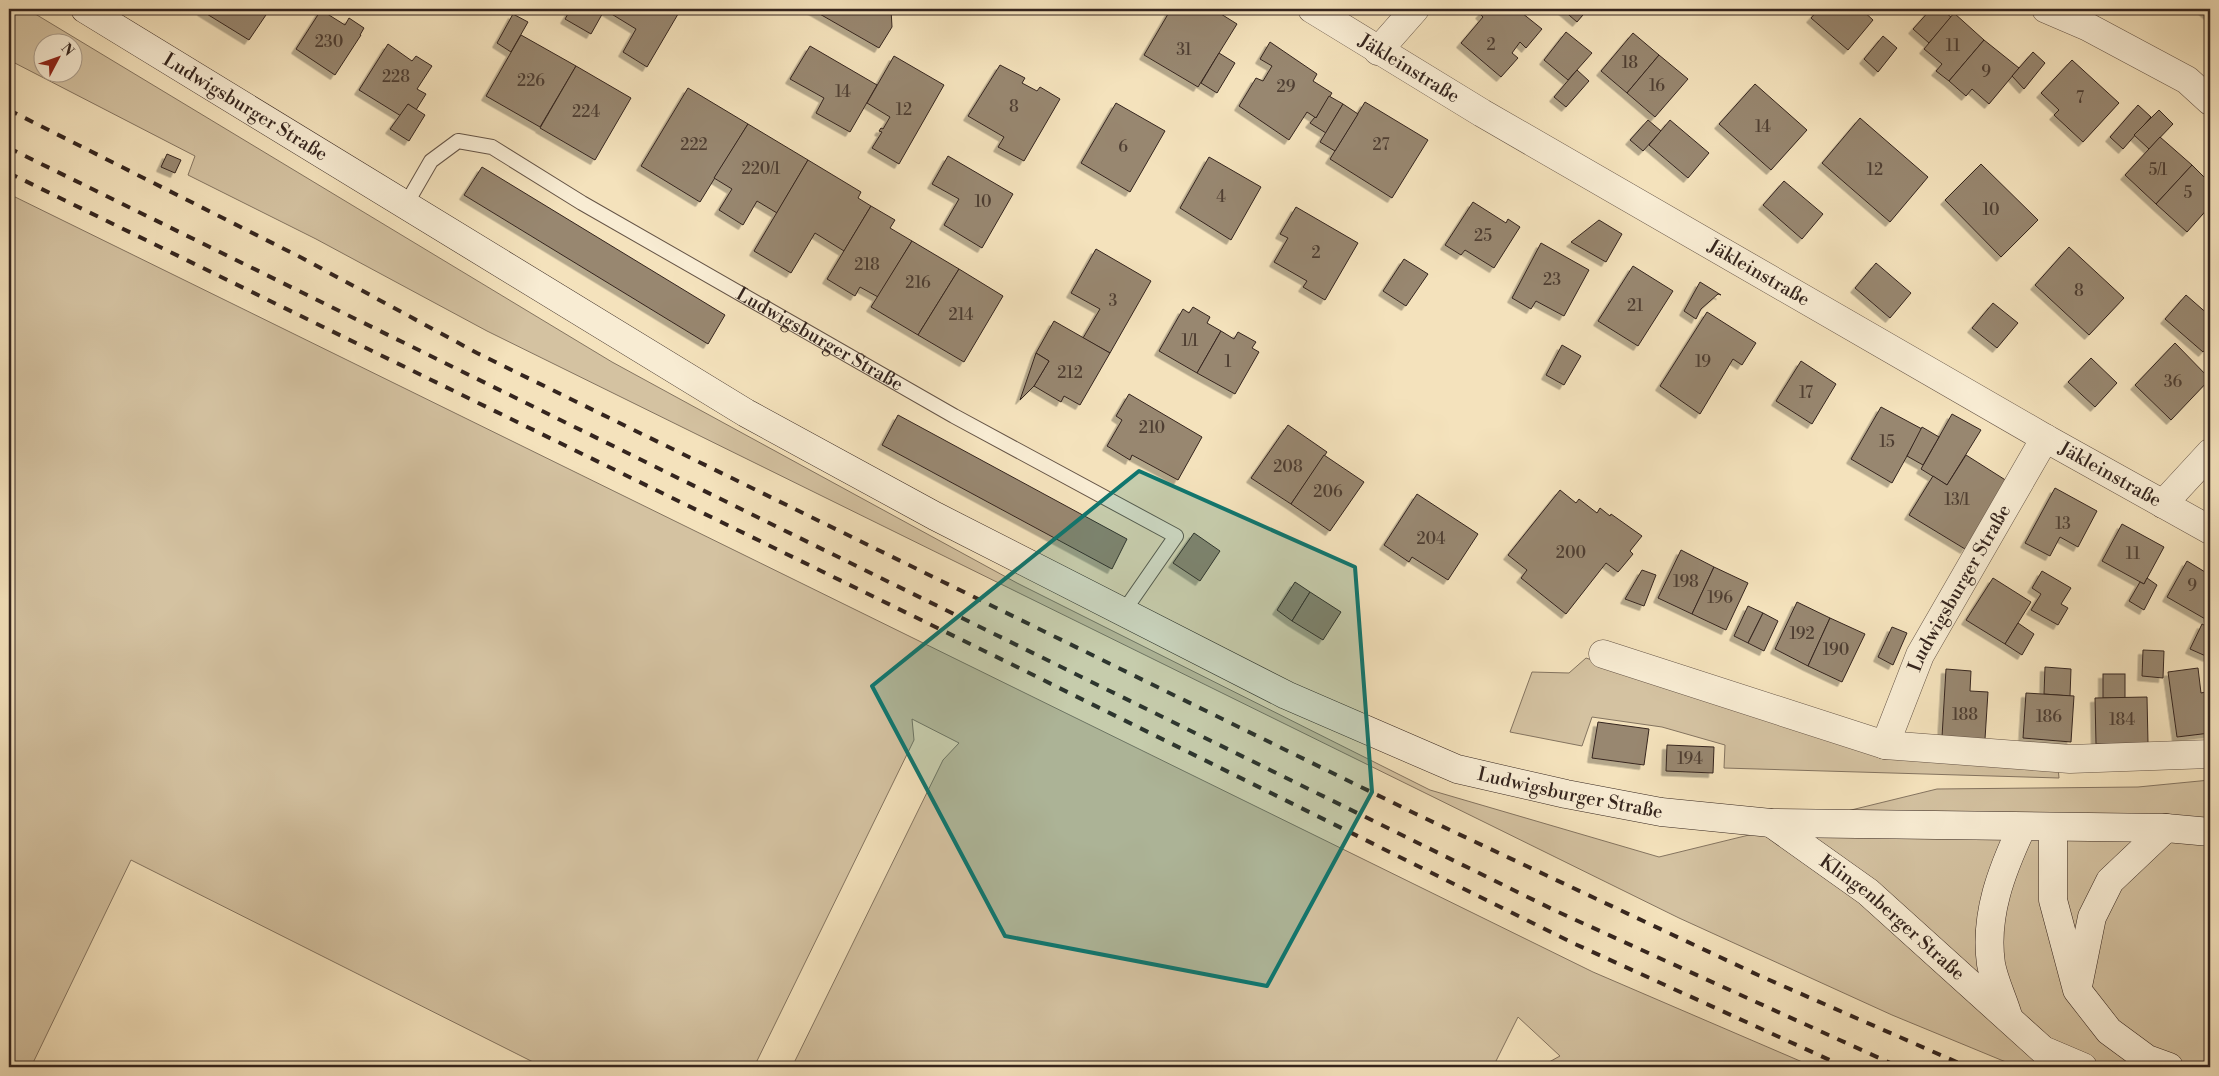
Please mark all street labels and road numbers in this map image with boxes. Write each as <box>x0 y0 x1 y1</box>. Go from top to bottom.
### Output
street label: Jäkleinstraße <box>1354 28 1464 108</box>
street label: Ludwigsburger Straße <box>159 48 332 167</box>
street label: Jäkleinstraße <box>1703 234 1814 312</box>
street label: Ludwigsburger Straße <box>732 282 908 396</box>
street label: Jäkleinstraße <box>2054 436 2166 513</box>
street label: Ludwigsburger Straße <box>1903 500 2016 675</box>
street label: Ludwigsburger Straße <box>1475 762 1665 824</box>
street label: Klingenberger Straße <box>1815 849 1970 986</box>

